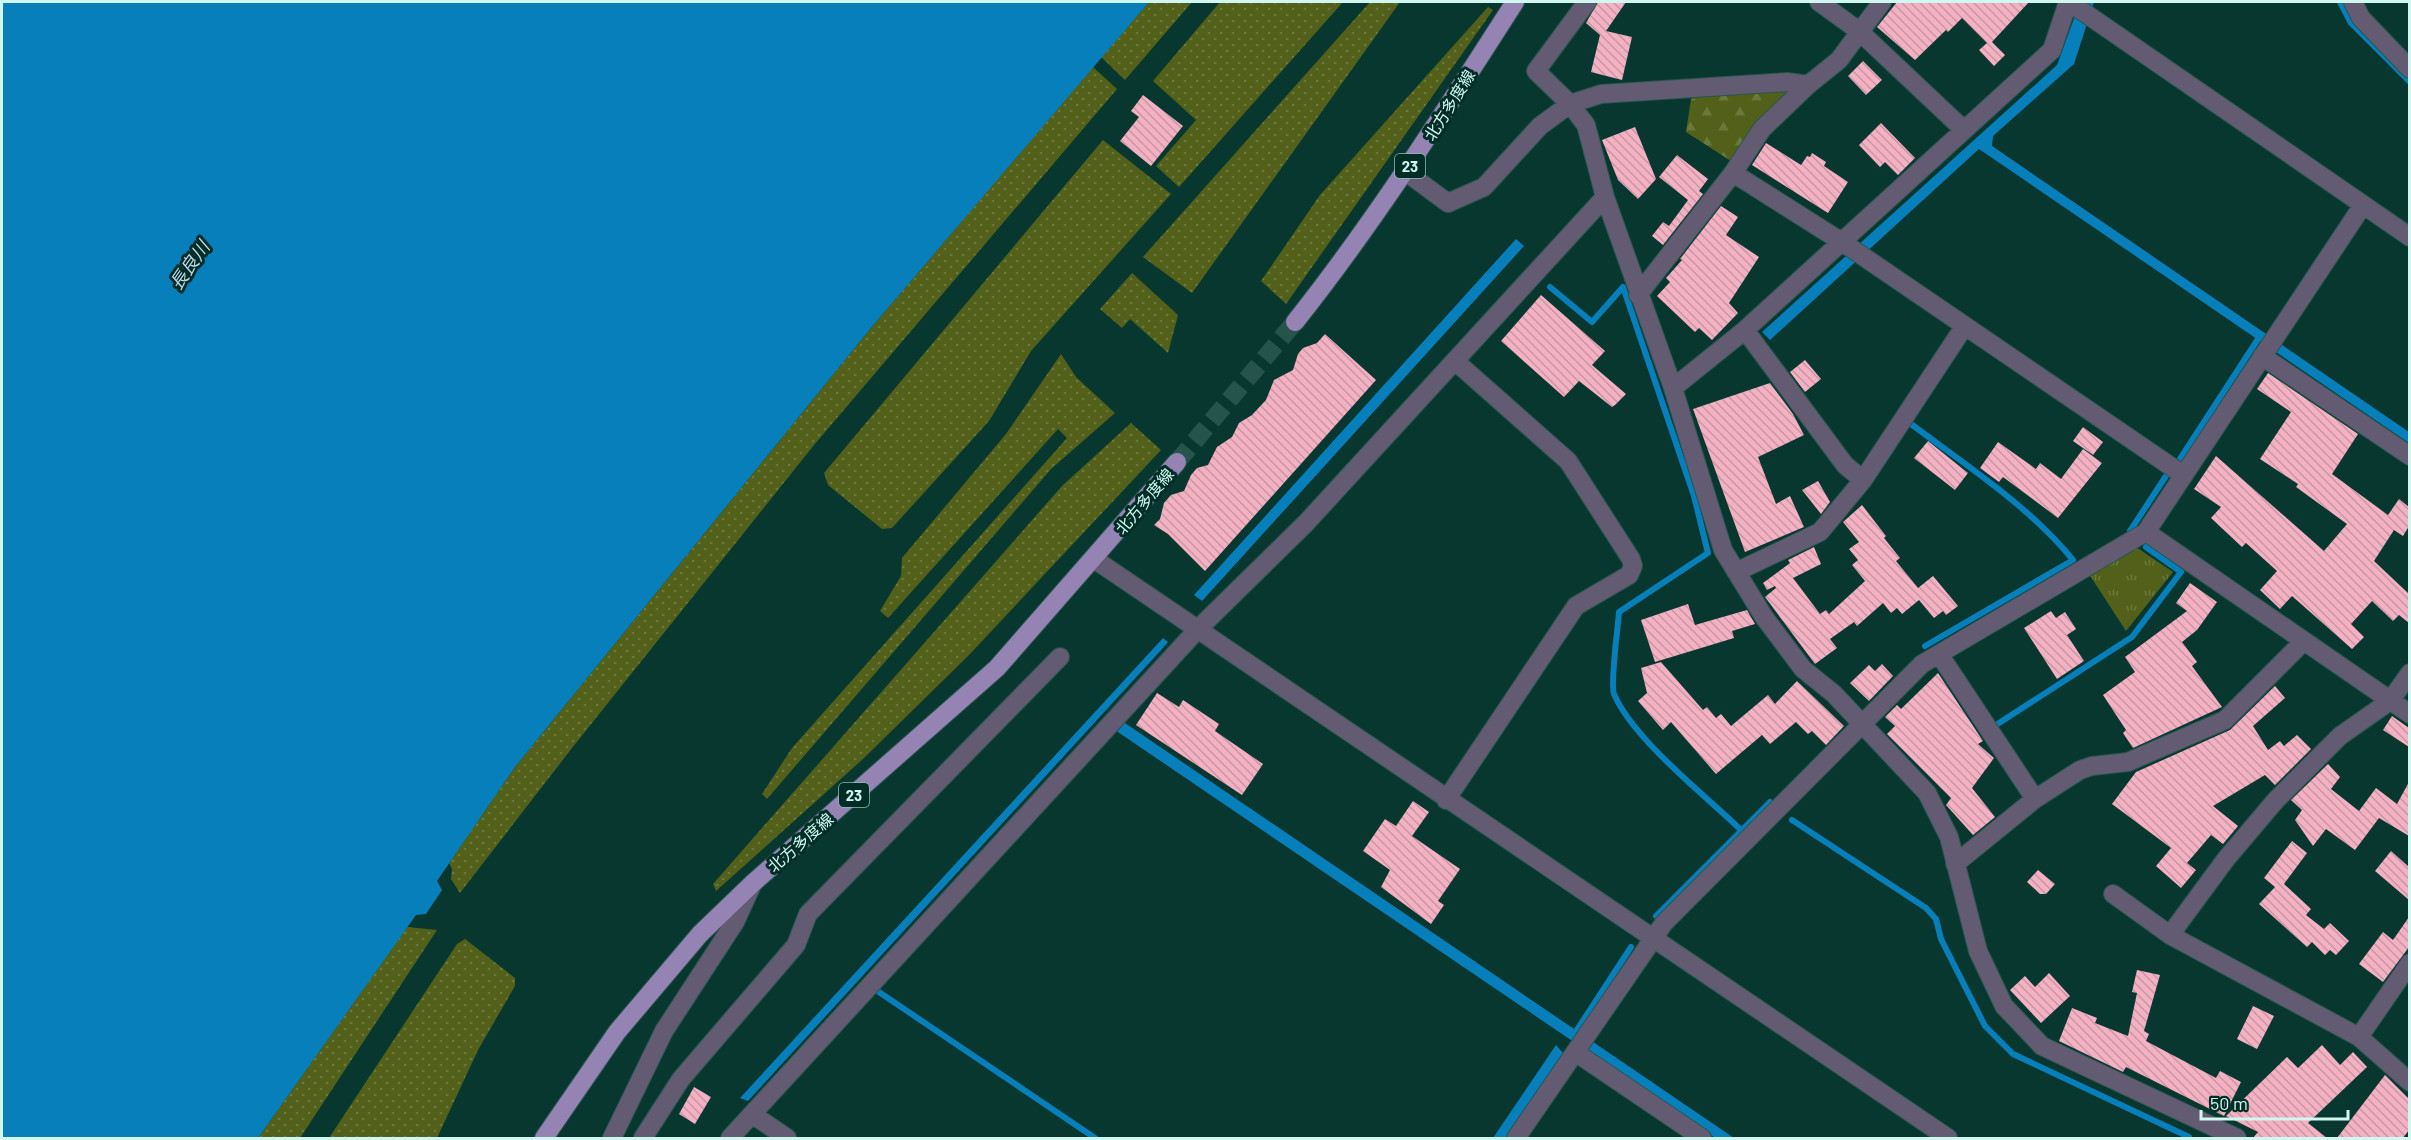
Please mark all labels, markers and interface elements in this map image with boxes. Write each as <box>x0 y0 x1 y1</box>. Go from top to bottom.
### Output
street label: 北方多度線 <box>1420 66 1478 144</box>
road number: 23 <box>1395 154 1425 178</box>
water label: 長良川 <box>165 235 215 293</box>
street label: 北方多度線 <box>1111 464 1177 538</box>
road number: 23 <box>839 783 869 807</box>
street label: 北方多度線 <box>764 809 836 875</box>
scale bar <box>2201 1083 2348 1121</box>
text: 50 m <box>2210 1092 2248 1114</box>

